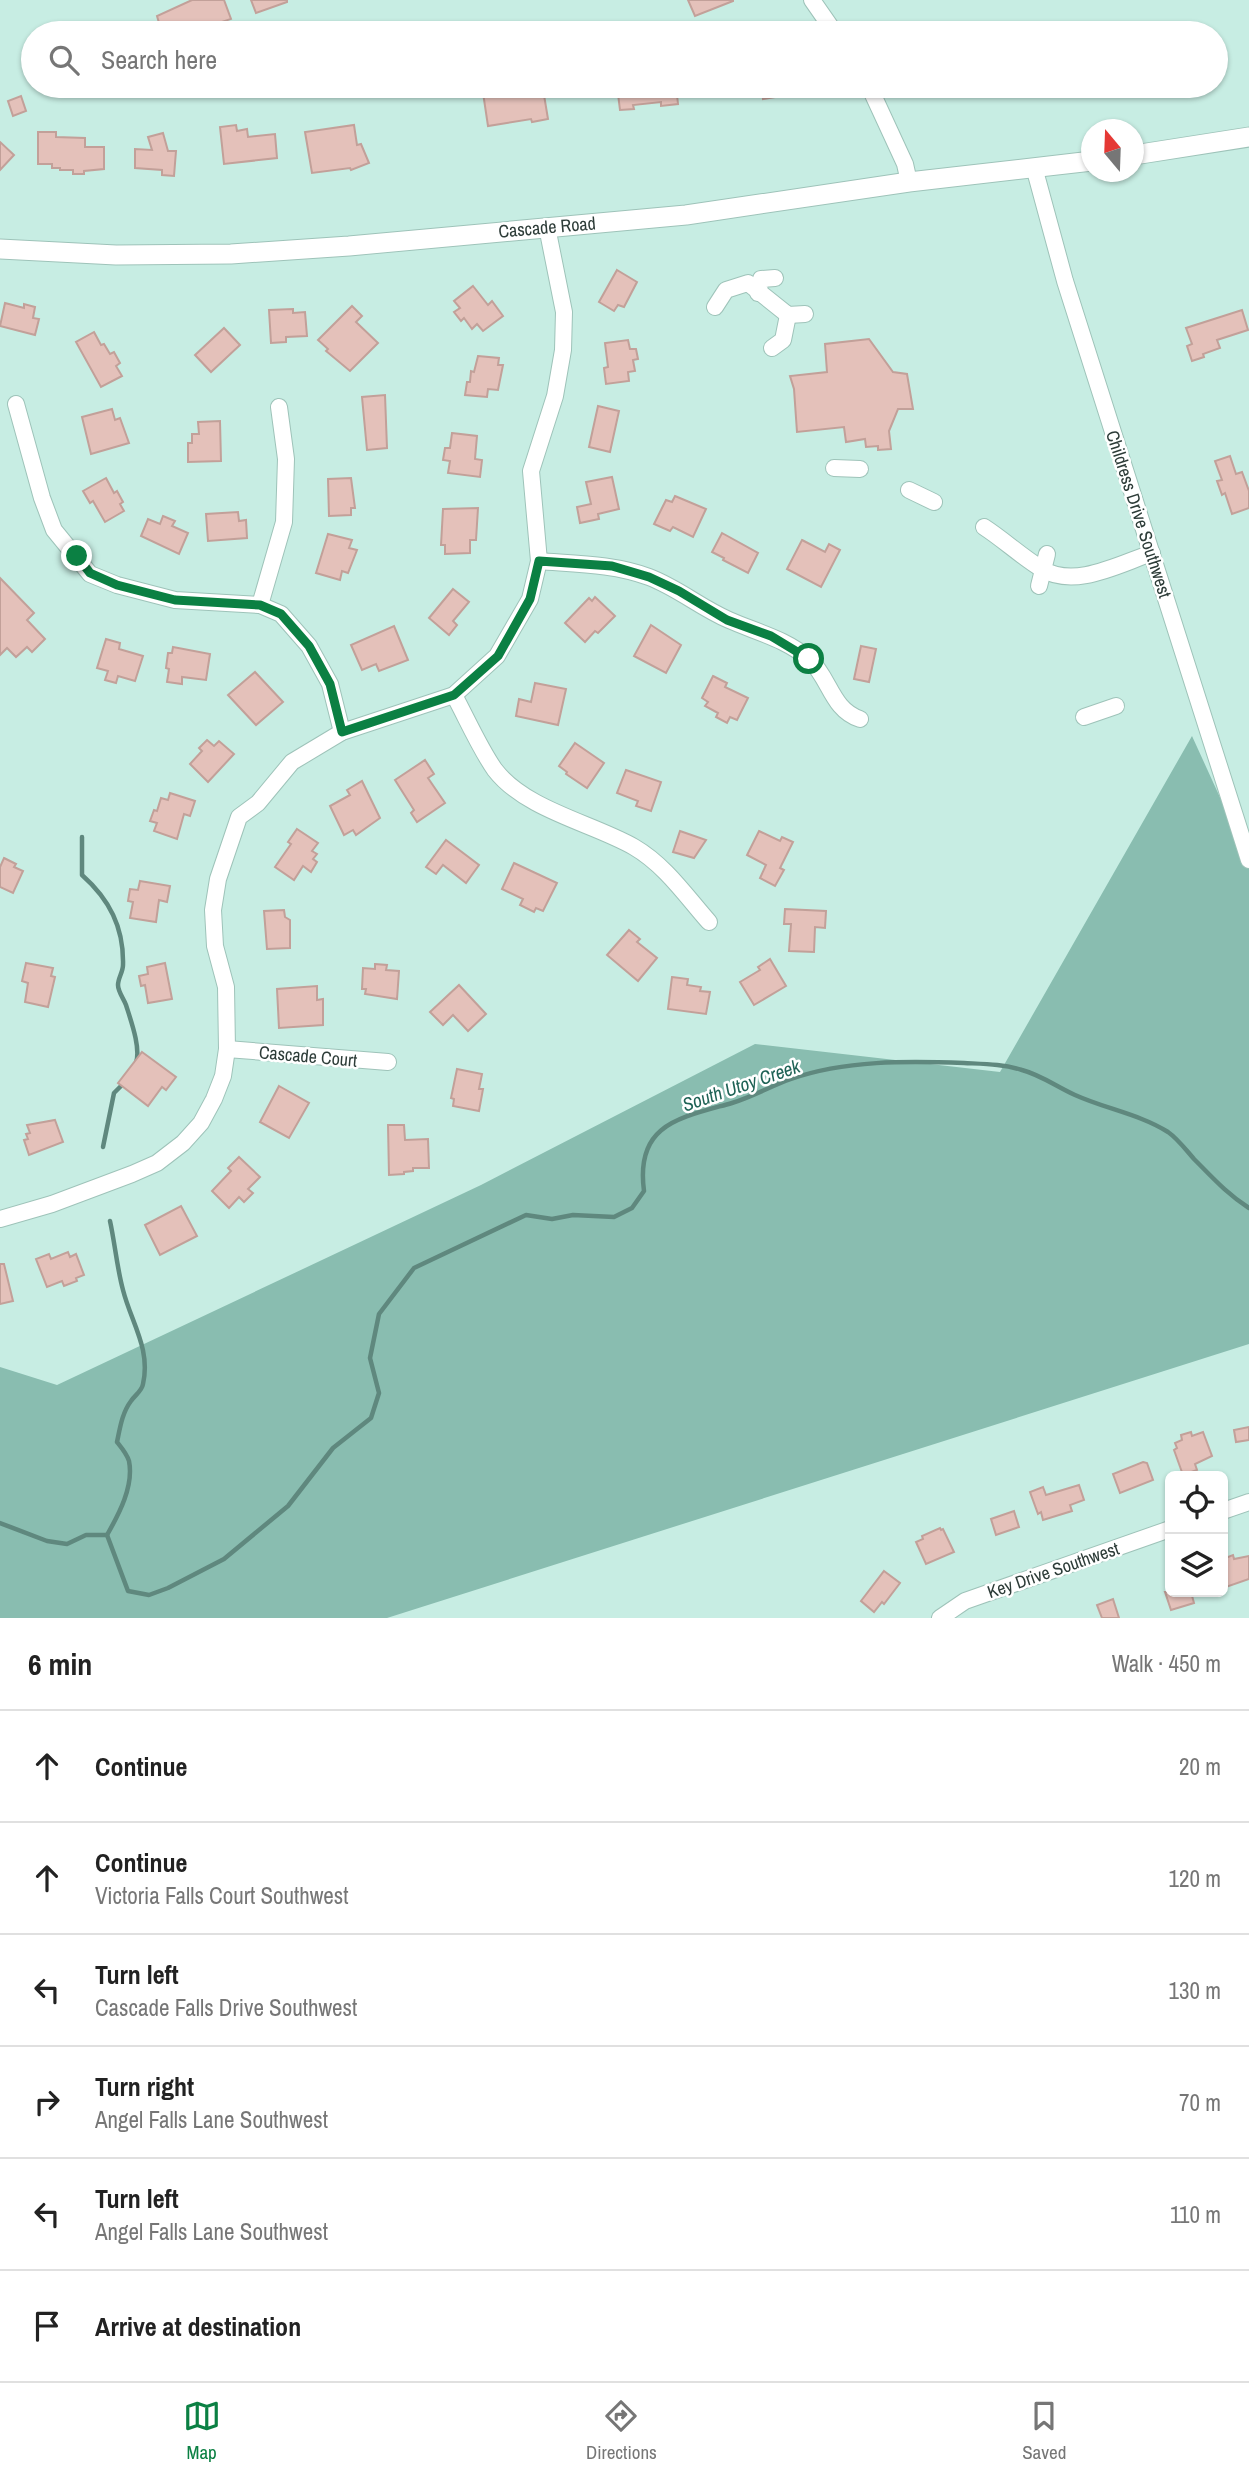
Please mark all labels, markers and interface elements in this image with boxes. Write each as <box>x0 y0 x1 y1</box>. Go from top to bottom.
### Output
search box <box>21 21 1228 98</box>
icon: search <box>45 41 83 79</box>
text: Search here <box>101 42 217 77</box>
north arrow <box>1081 119 1144 182</box>
street label: Cascade Road <box>497 210 597 244</box>
street label: Childress Drive Southwest <box>1100 427 1178 601</box>
route end <box>61 540 92 571</box>
route start <box>793 643 824 674</box>
street label: Cascade Court <box>258 1039 358 1073</box>
water label: South Utoy Creek <box>679 1052 805 1117</box>
map controls <box>1165 1471 1228 1597</box>
button: locate <box>1165 1471 1228 1534</box>
button: layers <box>1165 1534 1228 1597</box>
street label: Key Drive Southwest <box>984 1536 1122 1604</box>
text: 6 min <box>28 1644 92 1684</box>
text: Walk · 450 m <box>1112 1648 1221 1679</box>
icon: ahead <box>28 1747 66 1785</box>
text: Continue <box>95 1749 187 1784</box>
text: 20 m <box>1179 1751 1221 1782</box>
text: Continue <box>95 1845 187 1880</box>
icon: ahead <box>28 1859 66 1897</box>
text: 120 m <box>1169 1863 1221 1894</box>
text: Victoria Falls Court Southwest <box>95 1880 348 1911</box>
text: Turn left <box>95 1957 179 1992</box>
icon: left <box>28 1971 66 2009</box>
text: 130 m <box>1169 1975 1221 2006</box>
text: Cascade Falls Drive Southwest <box>95 1992 357 2023</box>
text: Turn right <box>95 2069 194 2104</box>
icon: right <box>28 2083 66 2121</box>
text: 70 m <box>1179 2087 1221 2118</box>
text: Angel Falls Lane Southwest <box>95 2104 328 2135</box>
text: Turn left <box>95 2181 179 2216</box>
icon: left <box>28 2195 66 2233</box>
text: 110 m <box>1170 2199 1221 2230</box>
text: Angel Falls Lane Southwest <box>95 2216 328 2247</box>
icon: arrive <box>28 2307 66 2345</box>
text: Arrive at destination <box>95 2309 301 2344</box>
tab: Map <box>183 2397 221 2465</box>
tab: Directions <box>586 2397 657 2465</box>
tab: Saved <box>1022 2397 1066 2465</box>

